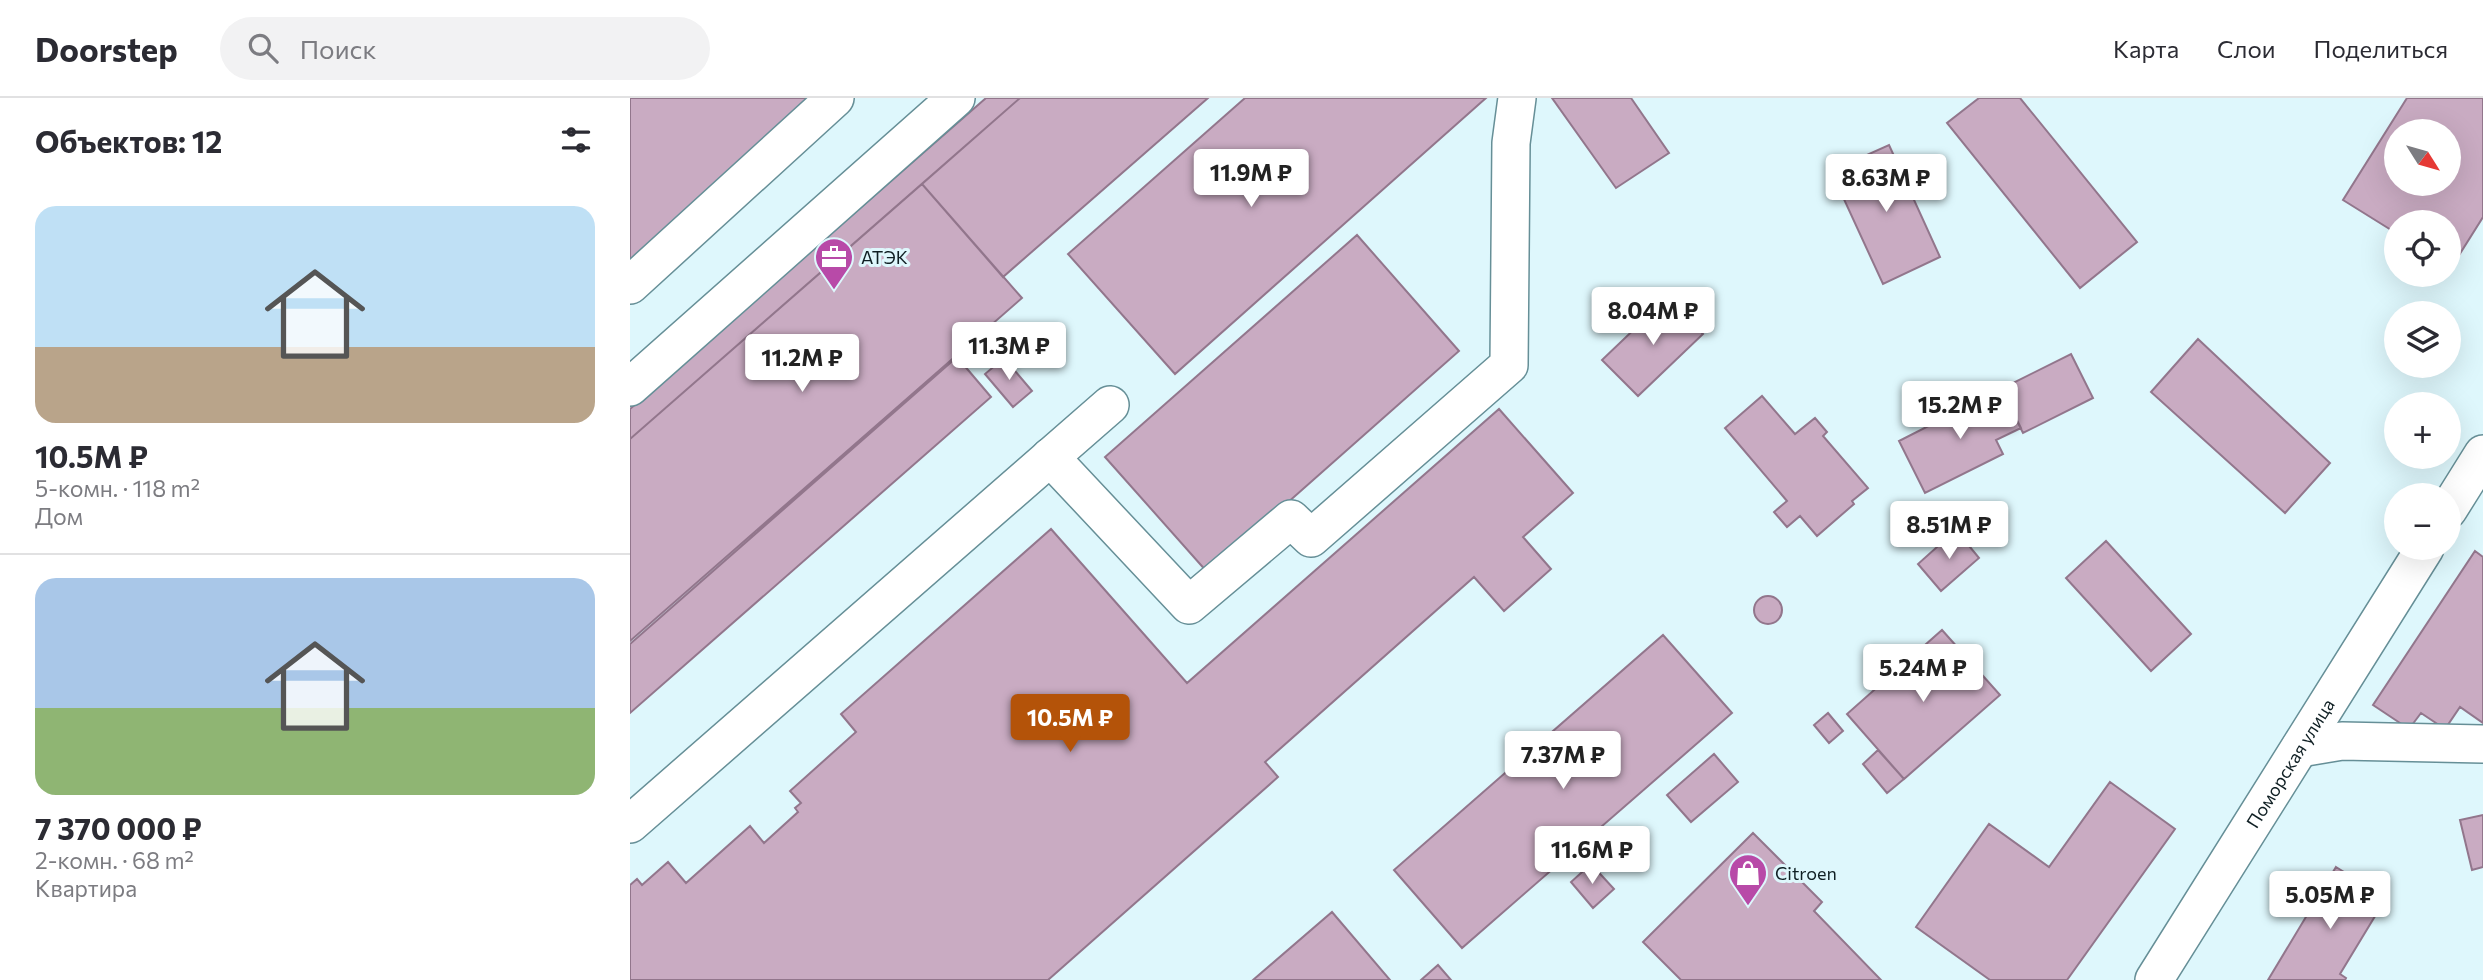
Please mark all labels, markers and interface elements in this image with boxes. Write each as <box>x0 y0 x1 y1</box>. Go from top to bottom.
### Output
search box <box>220 17 710 80</box>
text: Doorstep <box>35 28 178 69</box>
icon: search <box>244 29 282 67</box>
text: Поиск <box>300 33 376 64</box>
text: Карта <box>2113 34 2179 63</box>
text: Слои <box>2217 34 2275 63</box>
text: Поделиться <box>2313 34 2448 63</box>
north arrow <box>2384 119 2460 196</box>
map controls <box>2384 119 2461 560</box>
icon: filters <box>557 121 595 159</box>
text: Объектов: 12 <box>35 122 222 159</box>
pin: 11.9M ₽ <box>1186 150 1316 209</box>
pin: 8.63M ₽ <box>1821 155 1951 214</box>
text: 11.9M ₽ <box>1210 158 1292 186</box>
text: 8.63M ₽ <box>1842 163 1930 191</box>
button: locate <box>2384 210 2461 287</box>
office icon: АТЭК <box>813 236 855 291</box>
place label: АТЭК <box>861 246 908 268</box>
icon: home <box>252 251 378 377</box>
pin: 8.04M ₽ <box>1588 288 1718 347</box>
text: 8.04M ₽ <box>1608 296 1698 324</box>
button: layers <box>2384 301 2461 378</box>
pin: 11.3M ₽ <box>944 322 1074 382</box>
text: 11.3M ₽ <box>968 331 1050 359</box>
pin: 11.2M ₽ <box>737 334 867 394</box>
text: 11.2M ₽ <box>761 343 843 371</box>
pin: 15.2M ₽ <box>1895 382 2025 441</box>
text: 15.2M ₽ <box>1918 390 2002 418</box>
button: + <box>2384 392 2461 469</box>
text: 10.5M ₽ <box>35 437 148 474</box>
text: 5-комн. · 118 m² <box>35 474 200 502</box>
button: − <box>2384 483 2461 560</box>
text: Дом <box>35 502 83 530</box>
pin: 8.51M ₽ <box>1884 502 2014 561</box>
text: 8.51M ₽ <box>1906 510 1992 538</box>
icon: home <box>252 623 378 749</box>
pin: 5.24M ₽ <box>1858 644 1988 704</box>
text: 5.24M ₽ <box>1879 653 1967 681</box>
pin: 10.5M ₽ <box>1005 694 1135 754</box>
street label: Поморская улица <box>2241 694 2339 832</box>
text: 10.5M ₽ <box>1027 703 1113 731</box>
pin: 7.37M ₽ <box>1498 732 1628 791</box>
text: 7.37M ₽ <box>1521 740 1605 768</box>
text: 7 370 000 ₽ <box>35 809 202 846</box>
pin: 11.6M ₽ <box>1527 826 1657 886</box>
text: 11.6M ₽ <box>1551 835 1633 863</box>
text: 2-комн. · 68 m² <box>35 846 194 874</box>
shop icon: Citroen <box>1727 852 1769 907</box>
place label: Citroen <box>1775 862 1837 884</box>
pin: 5.05M ₽ <box>2265 872 2395 931</box>
text: Квартира <box>35 874 137 902</box>
text: 5.05M ₽ <box>2285 880 2375 908</box>

